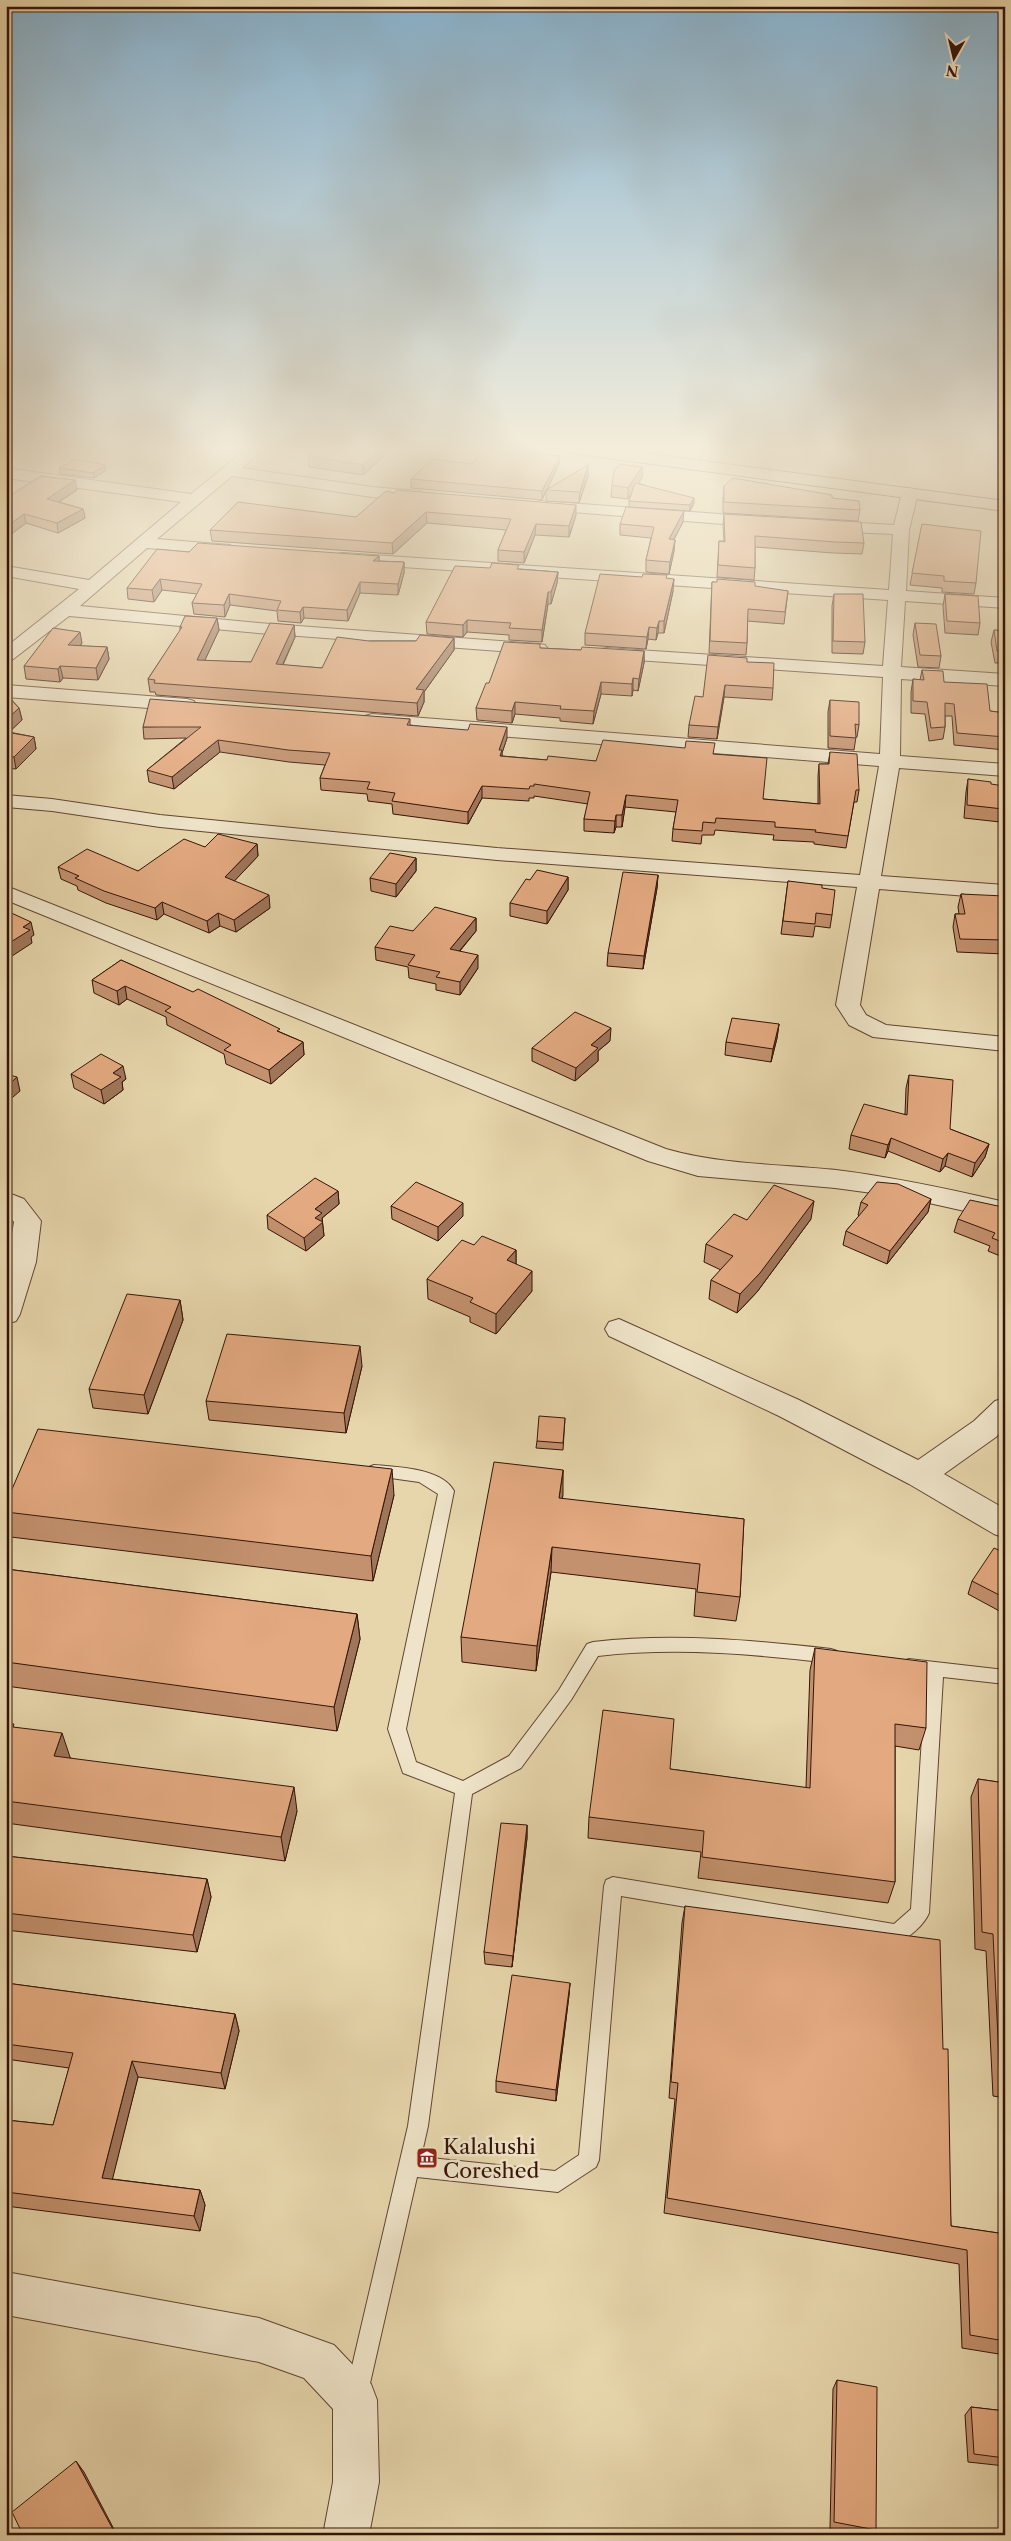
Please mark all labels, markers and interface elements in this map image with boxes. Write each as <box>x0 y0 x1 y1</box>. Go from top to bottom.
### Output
north arrow <box>928 32 978 82</box>
text: N <box>945 61 959 81</box>
place label: Kalalushi Coreshed <box>443 2134 539 2183</box>
museum icon: Kalalushi Coreshed <box>415 2146 439 2170</box>

